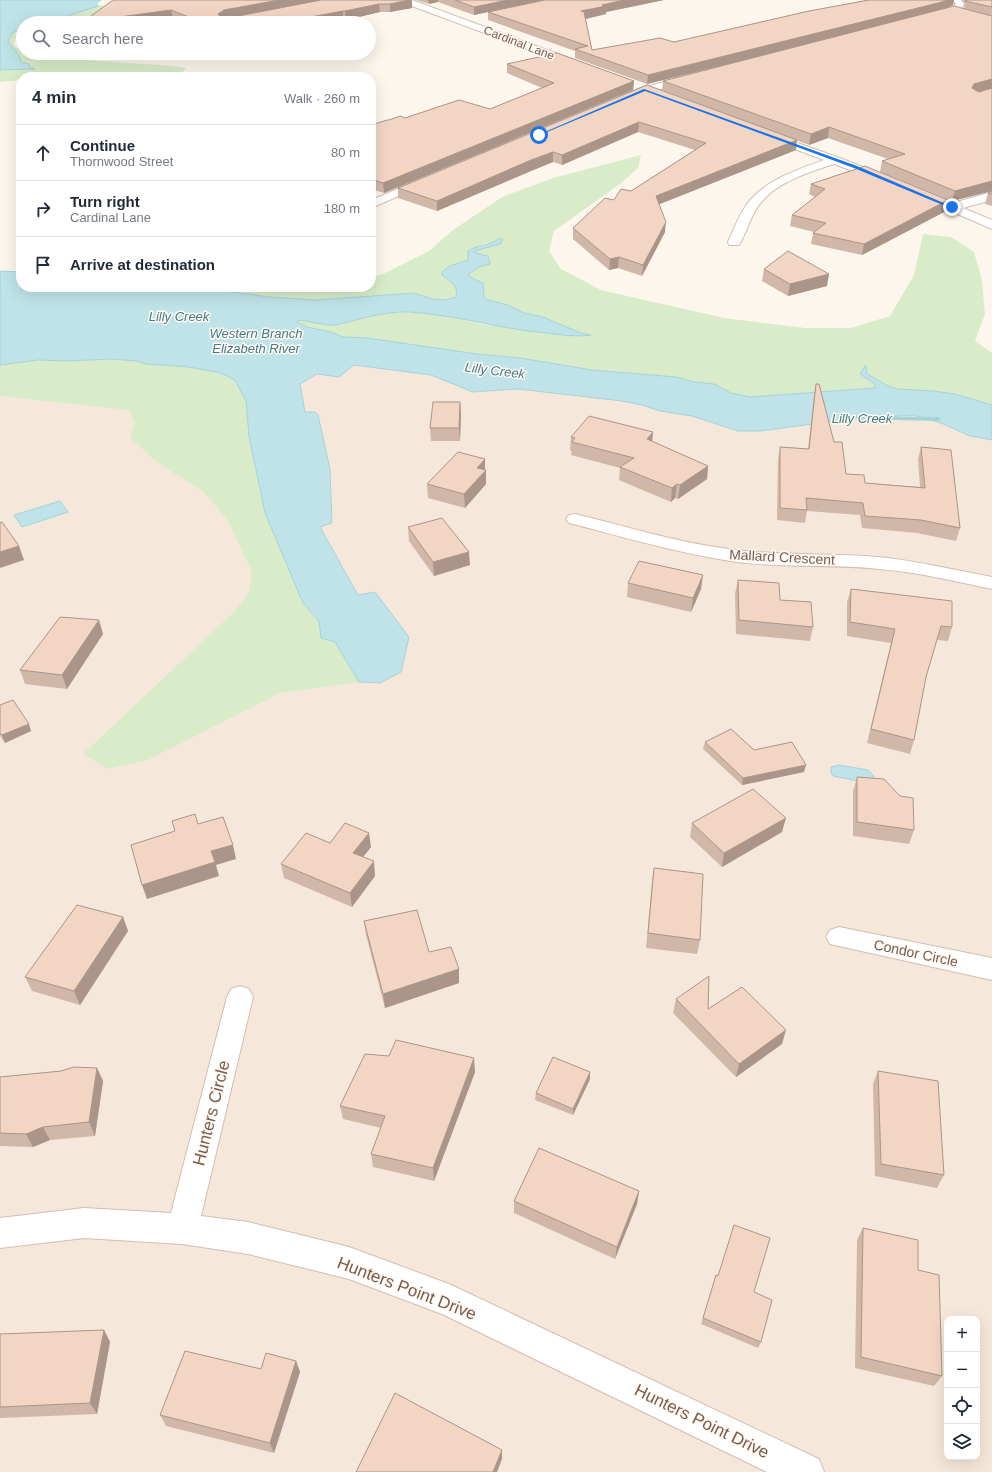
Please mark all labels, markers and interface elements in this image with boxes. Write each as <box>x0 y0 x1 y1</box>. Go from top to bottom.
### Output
search box <box>16 16 376 60</box>
street label: Cardinal Lane <box>482 23 557 63</box>
icon: search <box>30 27 52 49</box>
text: Search here <box>62 30 144 47</box>
text: 4 min <box>32 88 76 107</box>
text: Walk · 260 m <box>284 91 360 106</box>
route start <box>530 126 548 144</box>
text: Continue <box>70 137 135 154</box>
icon: ahead <box>32 142 54 164</box>
text: 80 m <box>331 145 360 160</box>
text: Thornwood Street <box>70 154 173 169</box>
text: Turn right <box>70 193 140 210</box>
icon: right <box>32 198 54 220</box>
route end <box>943 198 961 216</box>
text: 180 m <box>324 201 360 216</box>
text: Cardinal Lane <box>70 210 151 225</box>
icon: arrive <box>32 254 54 276</box>
text: Arrive at destination <box>70 256 215 273</box>
water label: Lilly Creek <box>149 309 211 324</box>
water label: Western Branch Elizabeth River <box>210 326 302 356</box>
water label: Lilly Creek <box>464 359 527 382</box>
water label: Lilly Creek <box>832 411 894 426</box>
street label: Mallard Crescent <box>729 546 835 568</box>
street label: Condor Circle <box>872 936 960 970</box>
street label: Hunters Circle <box>189 1059 234 1168</box>
street label: Hunters Point Drive <box>335 1253 479 1324</box>
map controls <box>944 1316 980 1460</box>
button: + <box>944 1316 980 1352</box>
button: − <box>944 1352 980 1388</box>
street label: Hunters Point Drive <box>631 1381 772 1462</box>
button: locate <box>944 1388 980 1424</box>
button: layers <box>944 1424 980 1460</box>

